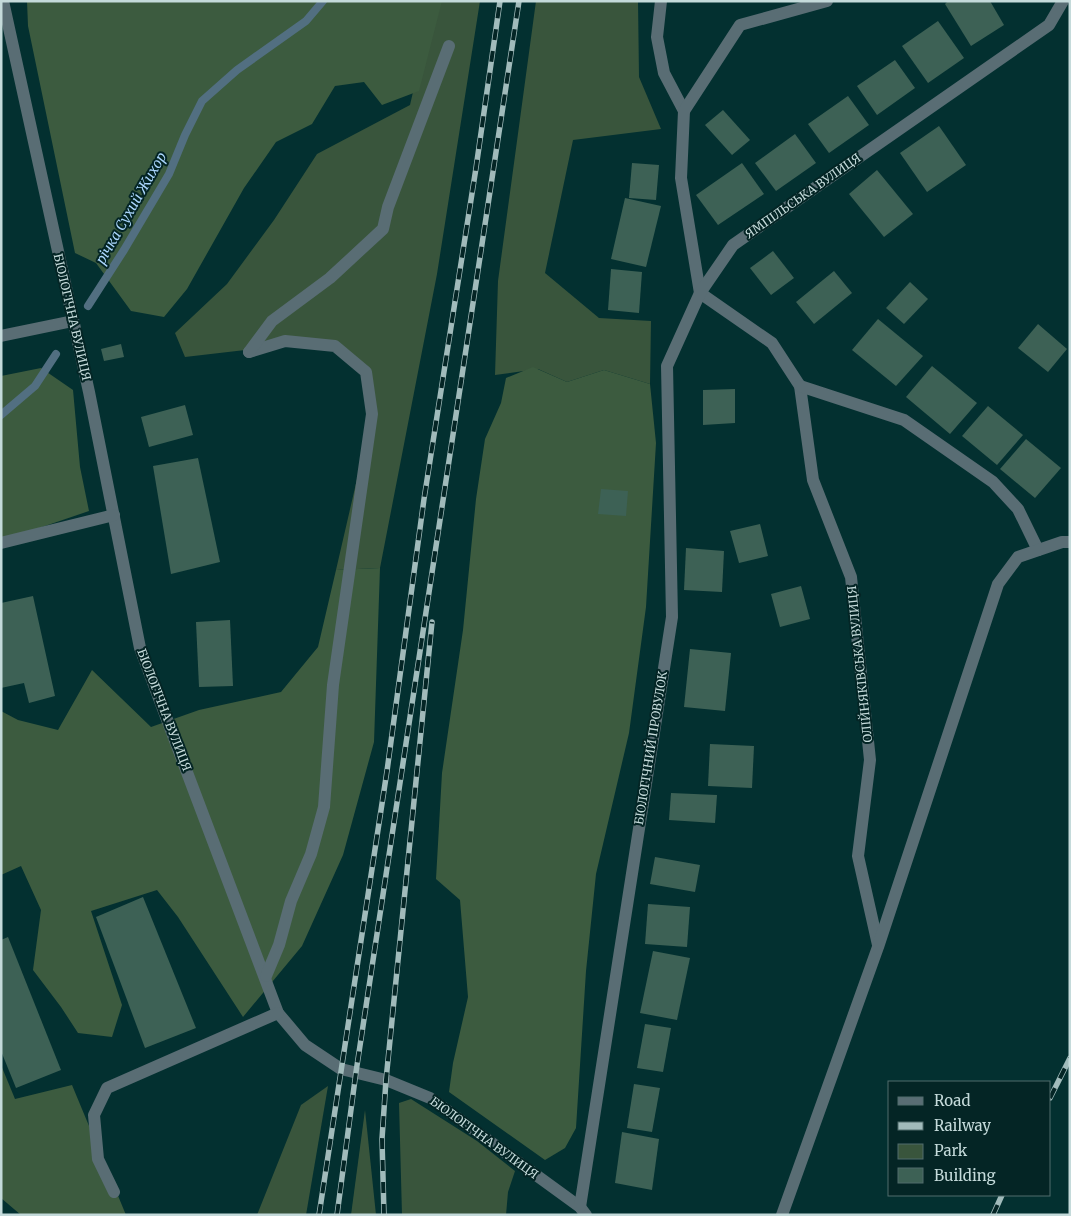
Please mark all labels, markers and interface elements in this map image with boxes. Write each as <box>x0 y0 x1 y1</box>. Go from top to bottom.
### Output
water label: річка Сухий Жихор <box>92 149 170 267</box>
street label: ЯМПІЛЬСЬКА ВУЛИЦЯ <box>742 150 864 241</box>
street label: БІОЛОГІЧНА ВУЛИЦЯ <box>51 252 94 382</box>
street label: ОЛІЙНЯКІВСЬКА ВУЛИЦЯ <box>844 585 875 743</box>
street label: БІОЛОГІЧНА ВУЛИЦЯ <box>134 646 195 773</box>
street label: БІОЛОГІЧНИЙ ПРОВУЛОК <box>631 669 670 826</box>
legend <box>888 1081 1051 1196</box>
text: Road <box>934 1091 970 1110</box>
street label: БІОЛОГІЧНА ВУЛИЦЯ <box>427 1093 542 1182</box>
text: Railway <box>934 1116 991 1135</box>
text: Park <box>934 1141 968 1160</box>
text: Building <box>934 1166 996 1185</box>

